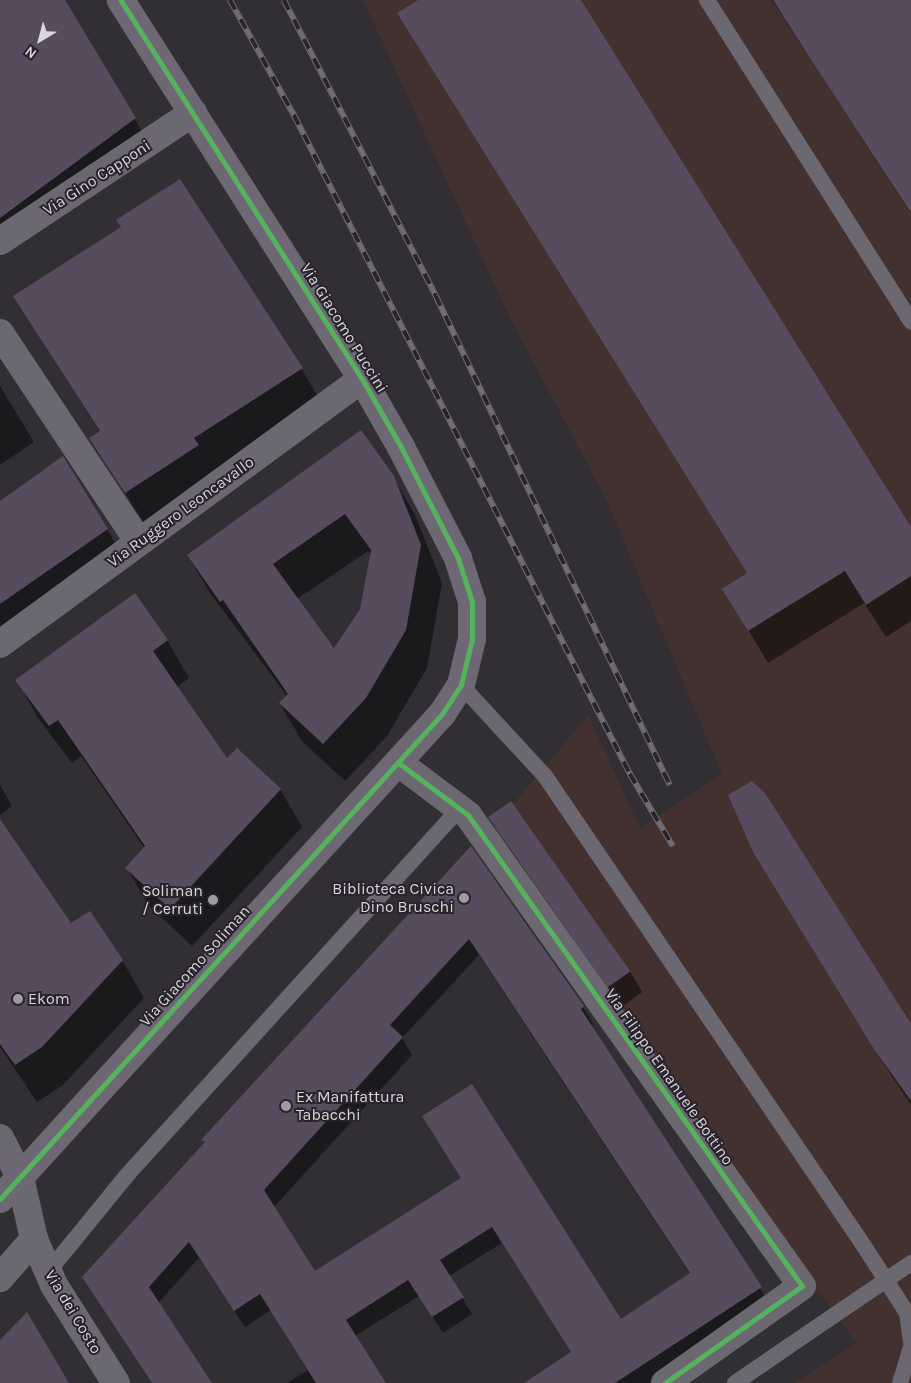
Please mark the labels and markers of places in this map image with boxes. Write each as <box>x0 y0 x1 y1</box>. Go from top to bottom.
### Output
place label: Biblioteca Civica Dino Bruschi <box>332 879 454 917</box>
place label: Soliman / Cerruti <box>142 881 203 919</box>
marker: Biblioteca Civica Dino Bruschi <box>458 892 470 904</box>
marker: Soliman / Cerruti <box>207 894 219 906</box>
place label: Ekom <box>28 989 70 1009</box>
marker: Ekom <box>12 993 24 1005</box>
place label: Ex Manifattura Tabacchi <box>296 1087 404 1125</box>
marker: Ex Manifattura Tabacchi <box>280 1100 292 1112</box>

